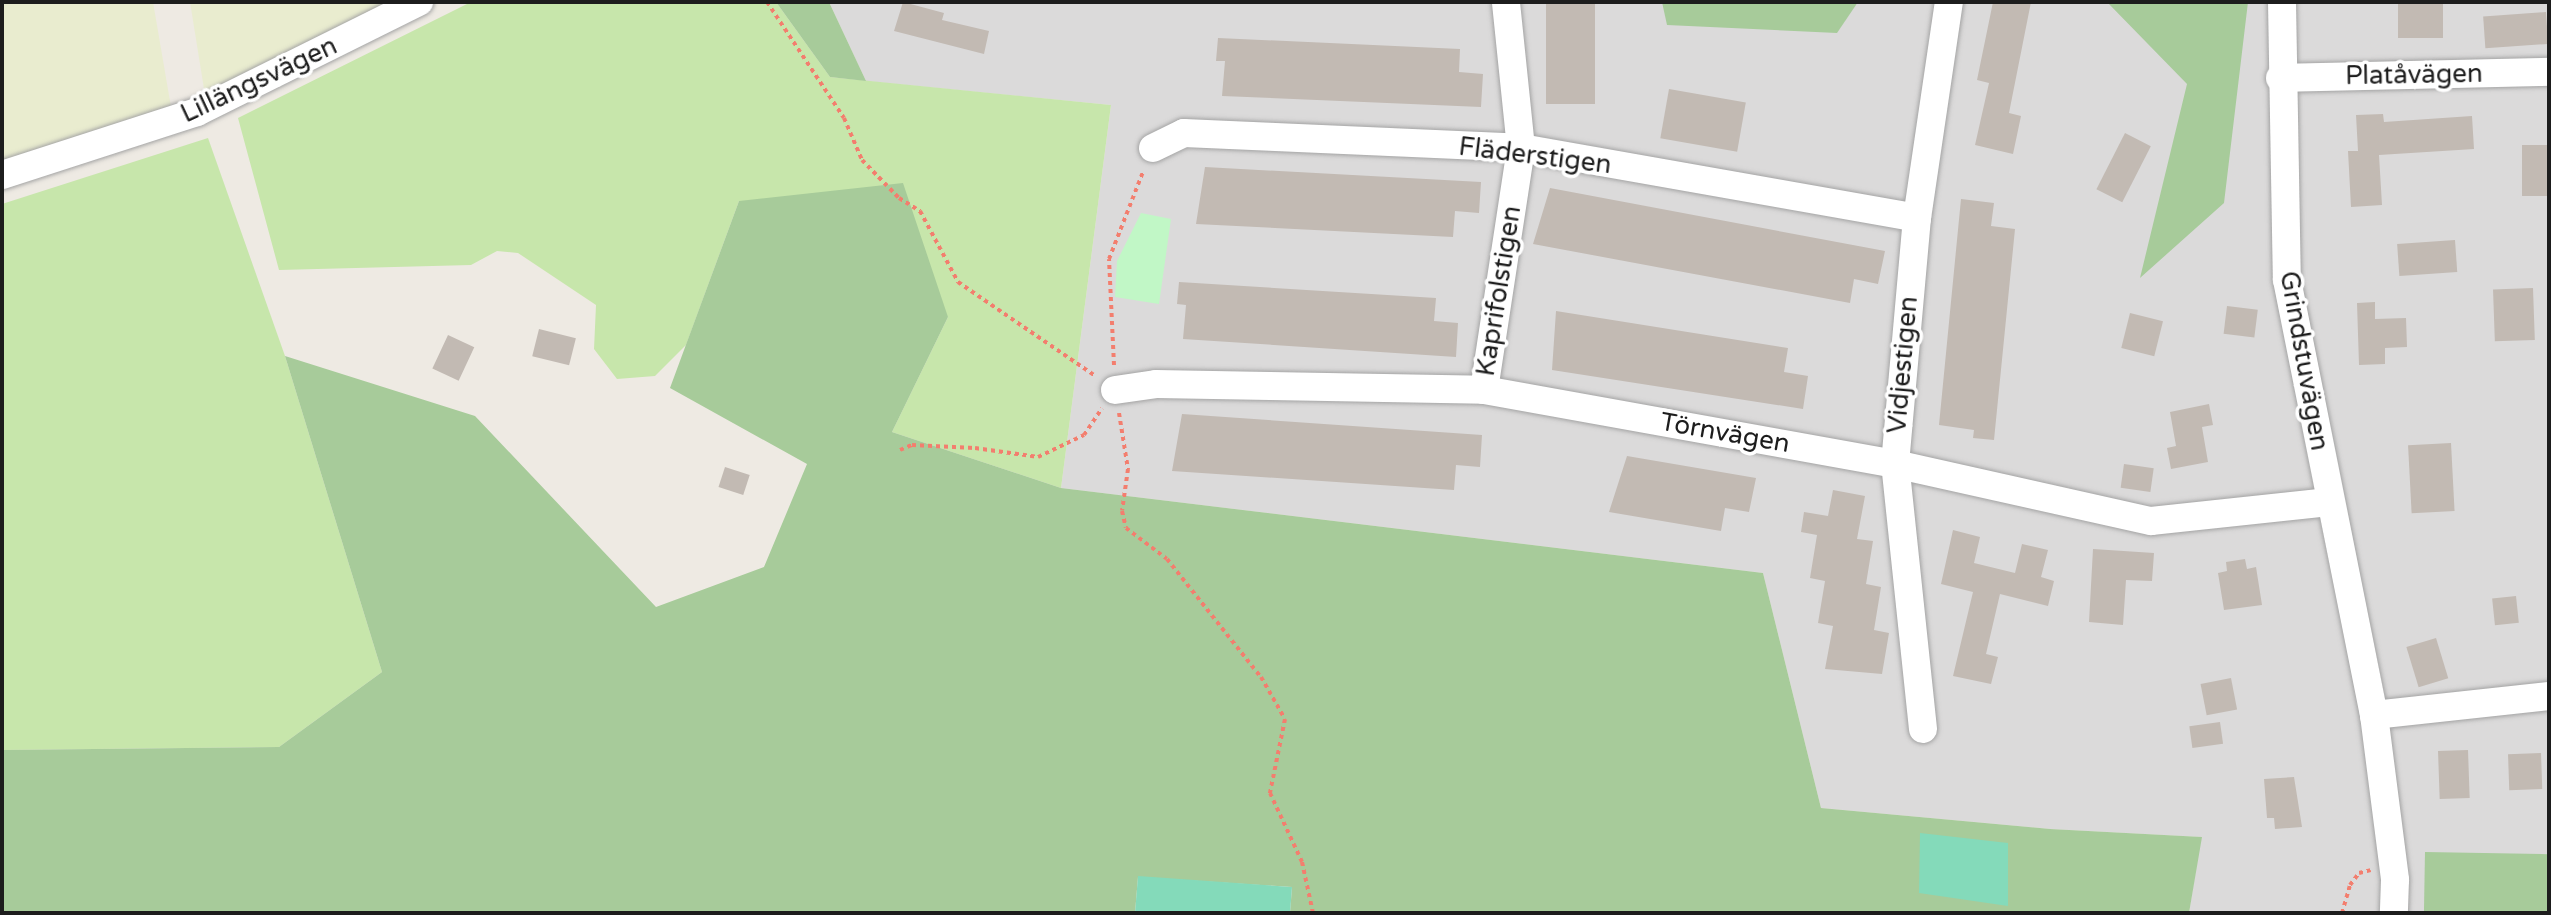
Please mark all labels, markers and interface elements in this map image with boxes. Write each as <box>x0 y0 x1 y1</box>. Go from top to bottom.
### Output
street label: Lillängsvägen <box>176 30 342 130</box>
street label: Platåvägen <box>2345 58 2483 92</box>
street label: Fläderstigen <box>1457 131 1613 181</box>
street label: Kaprifolstigen <box>1470 204 1528 378</box>
street label: Grindstuvägen <box>2273 269 2335 453</box>
street label: Vidjestigen <box>1881 295 1925 435</box>
street label: Törnvägen <box>1658 406 1792 460</box>

